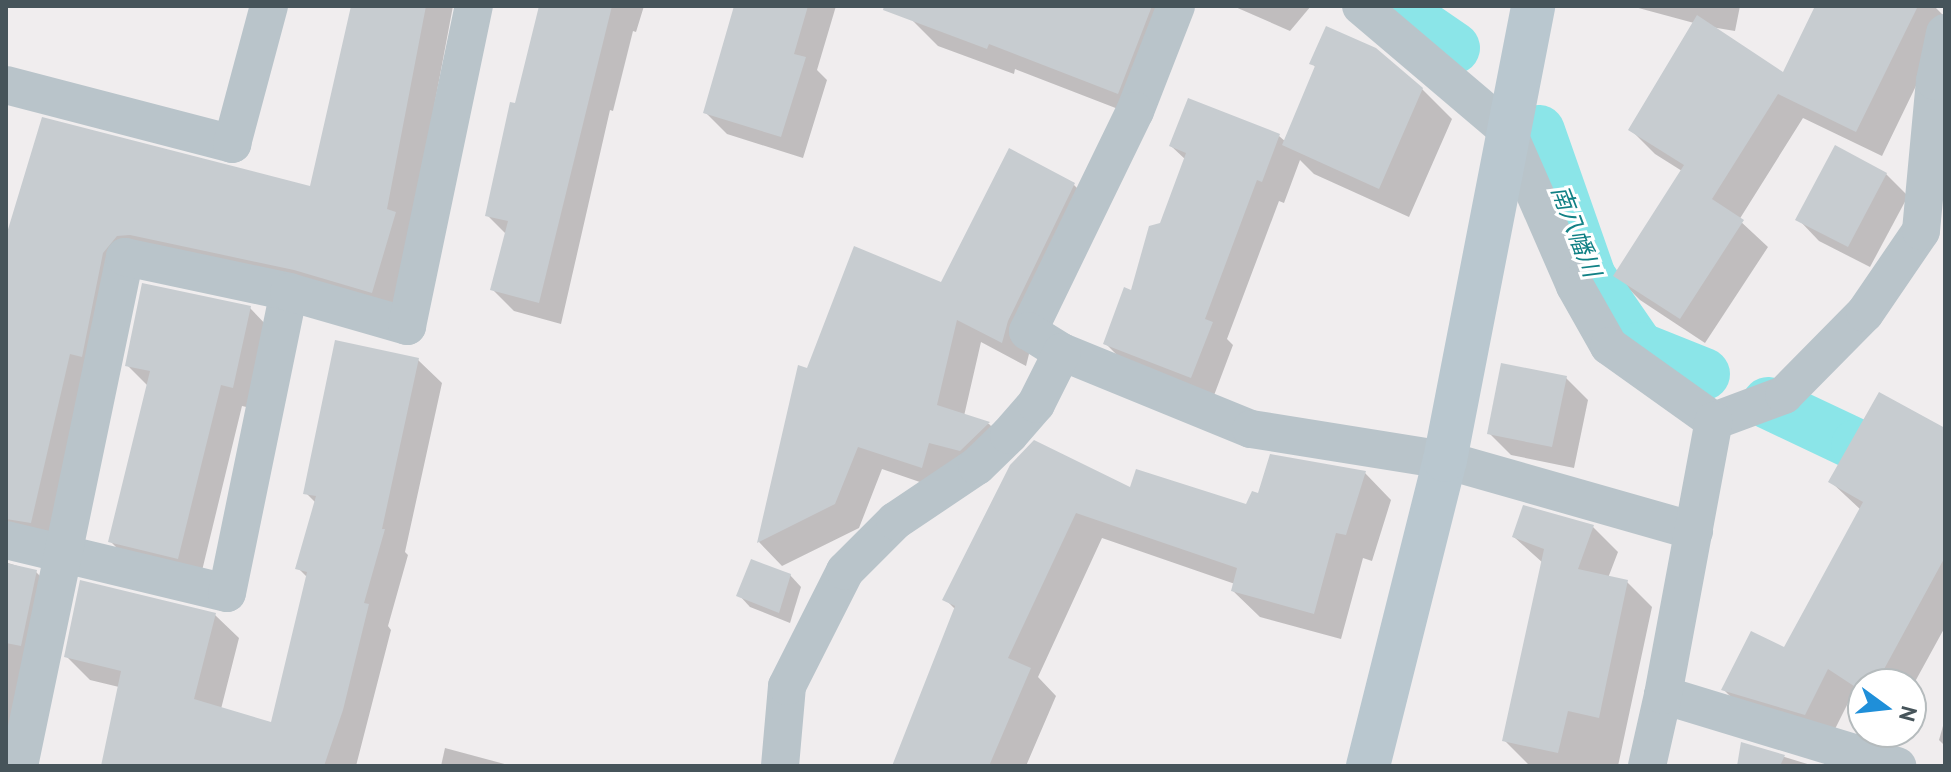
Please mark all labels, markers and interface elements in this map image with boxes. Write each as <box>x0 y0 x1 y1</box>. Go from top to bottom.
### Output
water label: 南八幡川 <box>1545 181 1607 281</box>
north arrow <box>1847 668 1927 748</box>
text: N <box>1893 703 1924 724</box>

